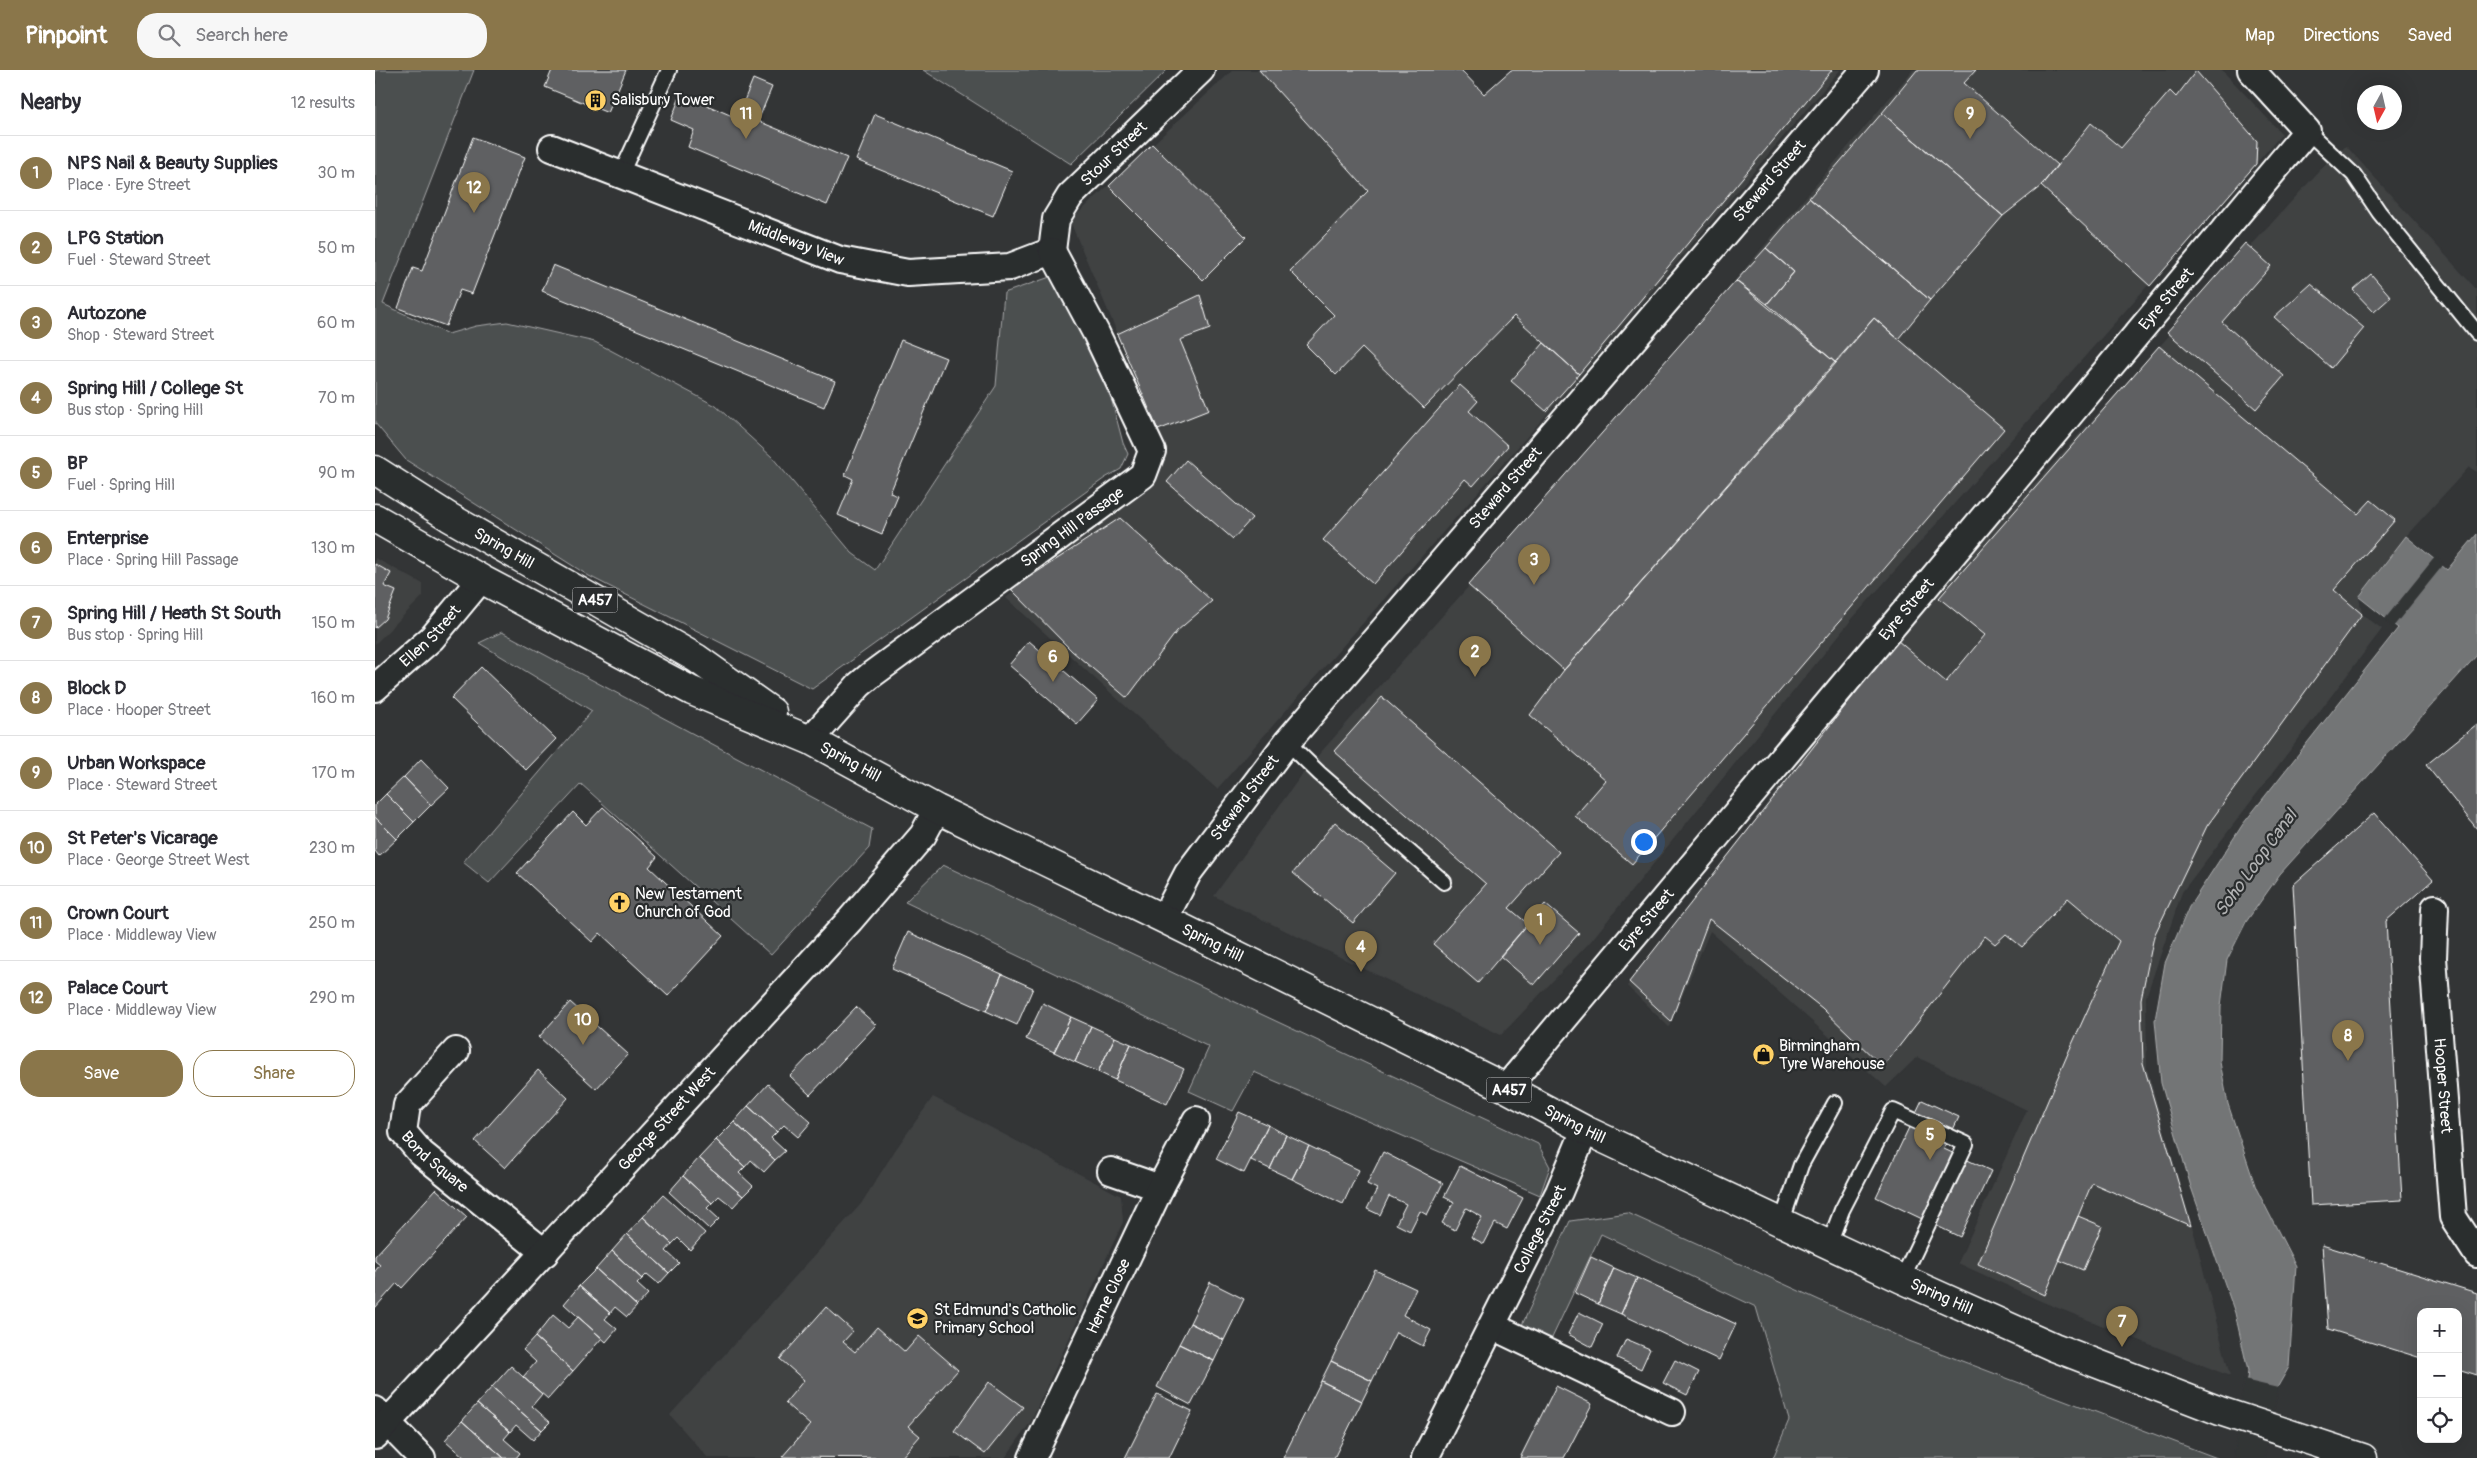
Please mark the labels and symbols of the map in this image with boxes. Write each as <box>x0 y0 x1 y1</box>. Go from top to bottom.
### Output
north arrow <box>2357 85 2402 130</box>
building icon: Salisbury Tower <box>583 88 607 112</box>
place label: Salisbury Tower <box>611 90 715 110</box>
pin: 11 <box>730 98 762 139</box>
pin: 9 <box>1954 98 1986 139</box>
street label: Stour Street <box>1076 117 1152 191</box>
street label: Steward Street <box>1729 135 1811 226</box>
pin: 12 <box>458 172 490 213</box>
street label: Middleway View <box>745 215 847 271</box>
street label: Eyre Street <box>2135 263 2199 334</box>
street label: Steward Street <box>1465 442 1547 533</box>
street label: Spring Hill Passage <box>1017 482 1128 572</box>
street label: Spring Hill <box>470 523 538 574</box>
pin: 3 <box>1518 544 1550 585</box>
street label: Eyre Street <box>1875 574 1939 645</box>
road number: A457 <box>573 588 617 612</box>
street label: Ellen Street <box>396 600 466 672</box>
pin: 2 <box>1459 636 1491 677</box>
pin: 6 <box>1037 641 1069 682</box>
street label: Spring Hill <box>816 737 884 787</box>
street label: Steward Street <box>1206 751 1284 845</box>
water label: Soho Loop Canal <box>2210 804 2303 921</box>
your location <box>1631 829 1657 855</box>
place label: New Testament Church of God <box>635 884 742 922</box>
street label: Eyre Street <box>1615 884 1679 955</box>
church icon: New Testament Church of God <box>607 891 631 915</box>
pin: 1 <box>1524 904 1556 945</box>
street label: Spring Hill <box>1178 919 1247 967</box>
pin: 4 <box>1345 931 1377 972</box>
pin: 10 <box>567 1004 599 1045</box>
pin: 8 <box>2332 1020 2364 1061</box>
place label: Birmingham Tyre Warehouse <box>1779 1036 1885 1074</box>
street label: Hooper Street <box>2429 1037 2457 1135</box>
shop icon: Birmingham Tyre Warehouse <box>1751 1043 1775 1067</box>
street label: George Street West <box>614 1062 720 1175</box>
road number: A457 <box>1487 1078 1531 1102</box>
street label: Spring Hill <box>1541 1100 1609 1148</box>
pin: 5 <box>1914 1119 1946 1160</box>
street label: Bond Square <box>397 1127 472 1197</box>
street label: College Street <box>1509 1182 1571 1277</box>
street label: Herne Close <box>1082 1255 1135 1337</box>
street label: Spring Hill <box>1907 1274 1976 1319</box>
place label: St Edmund's Catholic Primary School <box>934 1300 1077 1338</box>
pin: 7 <box>2106 1306 2138 1347</box>
school or university icon: St Edmund's Catholic Primary School <box>906 1307 930 1331</box>

